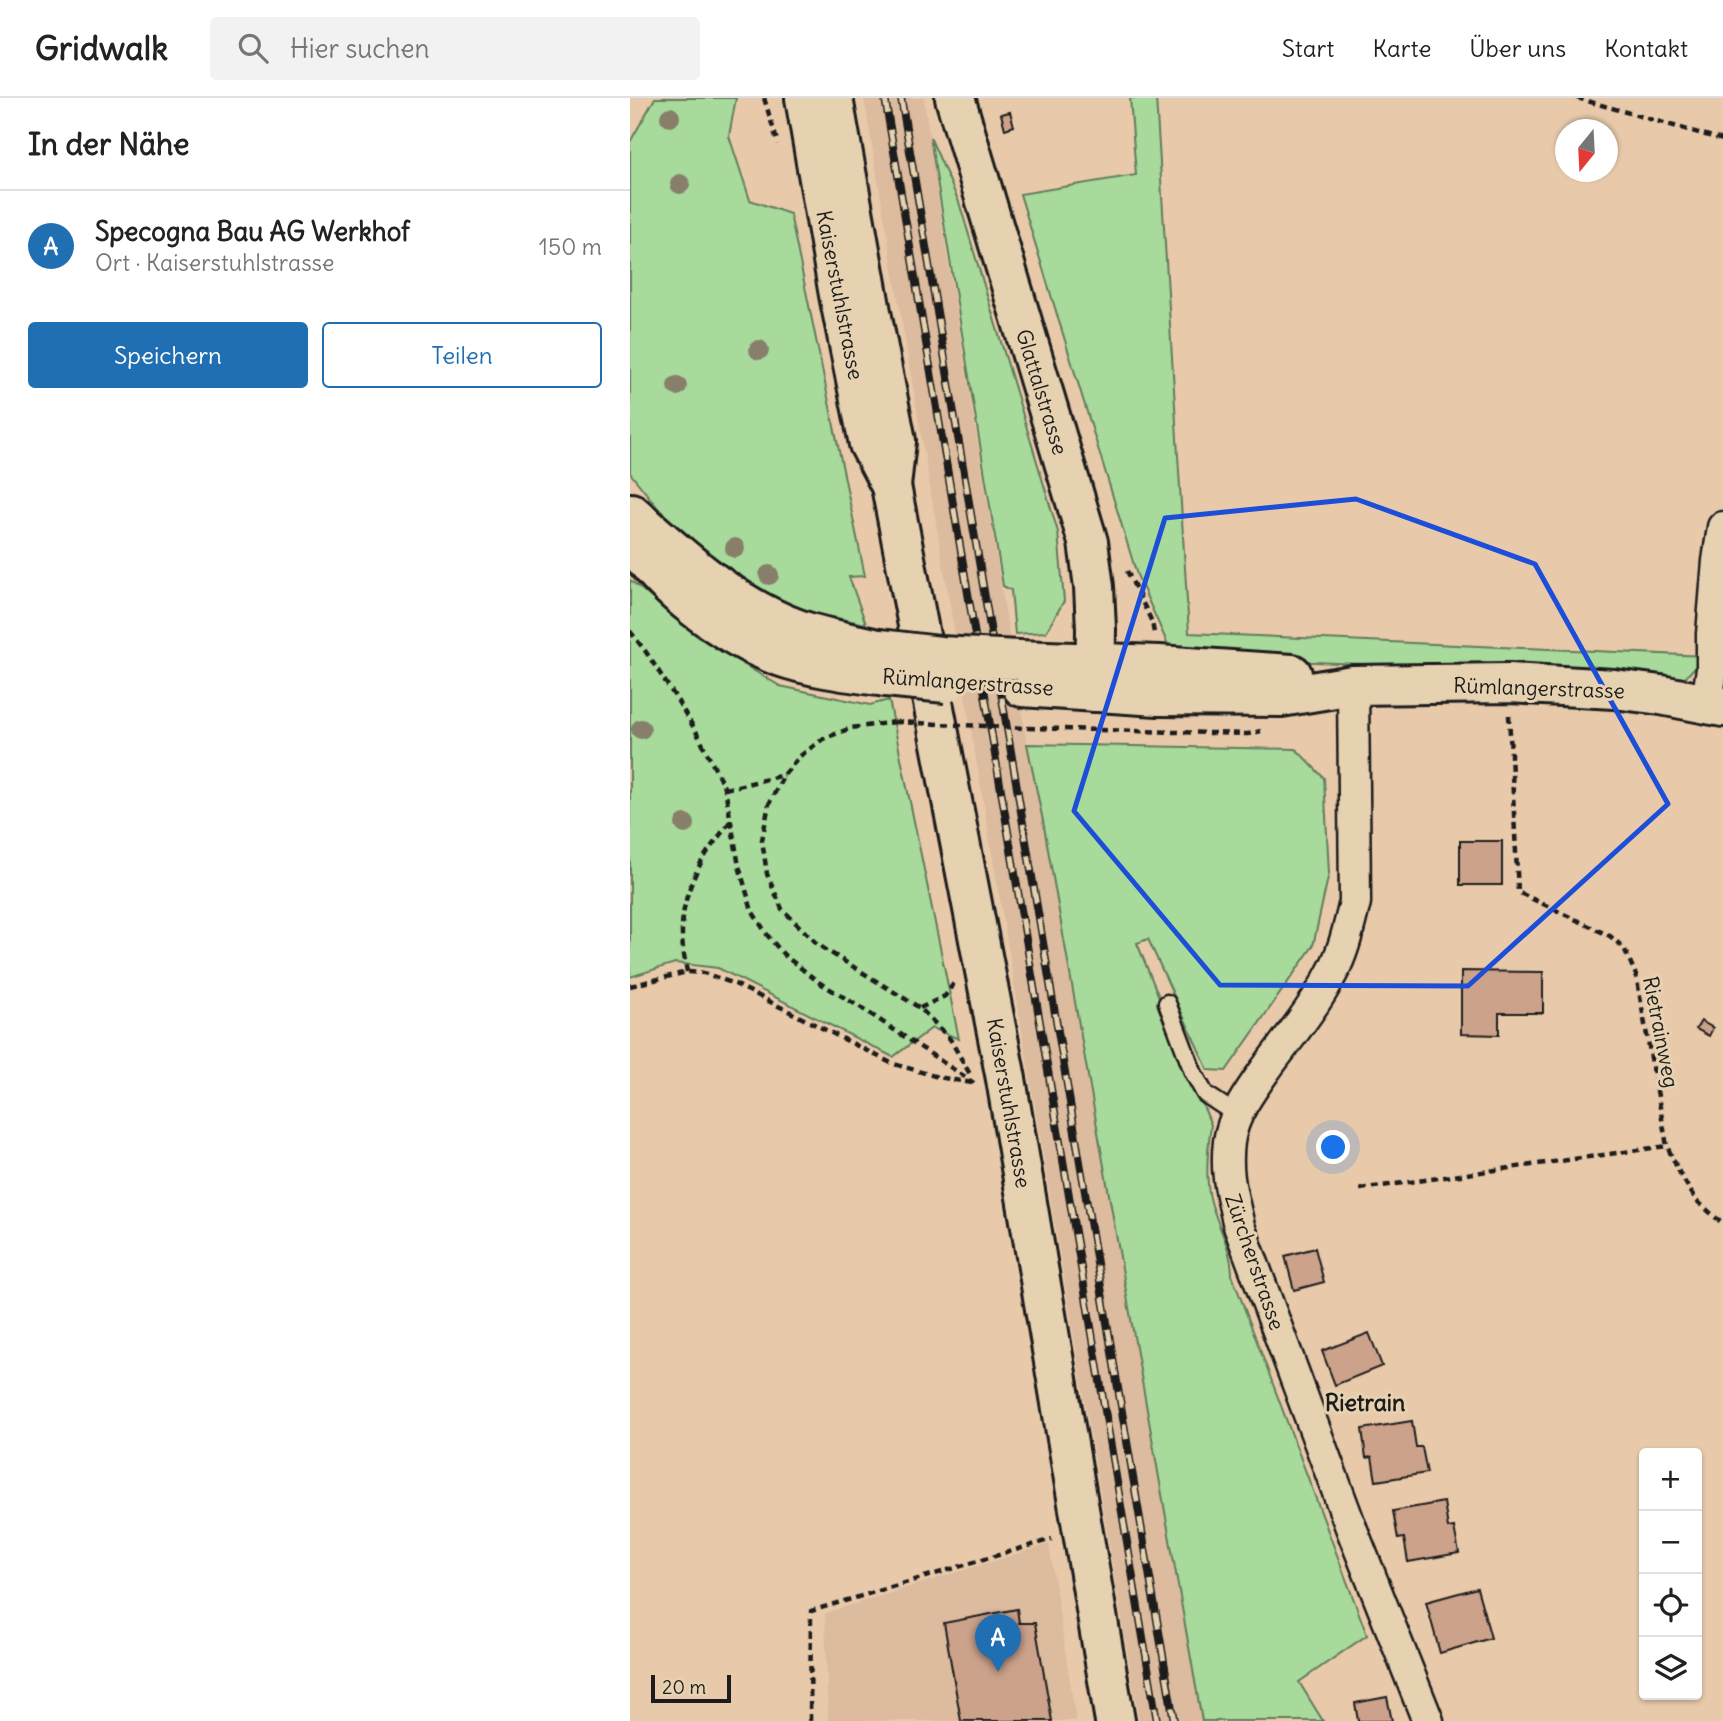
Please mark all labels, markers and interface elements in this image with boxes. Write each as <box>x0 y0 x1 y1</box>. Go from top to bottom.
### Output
search box <box>210 17 700 80</box>
text: Gridwalk <box>35 27 168 69</box>
icon: search <box>234 29 272 67</box>
text: Hier suchen <box>290 32 430 65</box>
text: Start <box>1282 33 1334 63</box>
text: Karte <box>1372 33 1431 63</box>
text: Über uns <box>1469 33 1566 63</box>
text: Kontakt <box>1604 33 1688 63</box>
north arrow <box>1555 119 1618 182</box>
text: In der Nähe <box>28 125 190 163</box>
street label: Kaiserstuhlstrasse <box>810 208 870 382</box>
text: Specogna Bau AG Werkhof <box>95 215 410 248</box>
text: A <box>44 232 58 261</box>
text: 150 m <box>539 232 602 261</box>
text: Ort · Kaiserstuhlstrasse <box>95 248 334 277</box>
button: Speichern <box>28 322 308 388</box>
button: Teilen <box>322 322 602 388</box>
street label: Glattalstrasse <box>1010 326 1074 458</box>
street label: Rümlangerstrasse <box>881 663 1055 701</box>
street label: Rümlangerstrasse <box>1453 672 1625 704</box>
street label: Rietrainweg <box>1637 974 1685 1090</box>
street label: Kaiserstuhlstrasse <box>981 1016 1037 1190</box>
your location <box>1316 1130 1350 1164</box>
street label: Zürcherstrasse <box>1219 1190 1291 1334</box>
district label: Rietrain <box>1325 1388 1405 1417</box>
map controls <box>1639 1448 1702 1700</box>
button: + <box>1639 1448 1702 1511</box>
button: − <box>1639 1511 1702 1574</box>
button: locate <box>1639 1574 1702 1637</box>
pin: A <box>975 1614 1021 1672</box>
button: layers <box>1639 1637 1702 1700</box>
scale bar <box>651 1672 732 1704</box>
text: 20 m <box>662 1675 706 1699</box>

